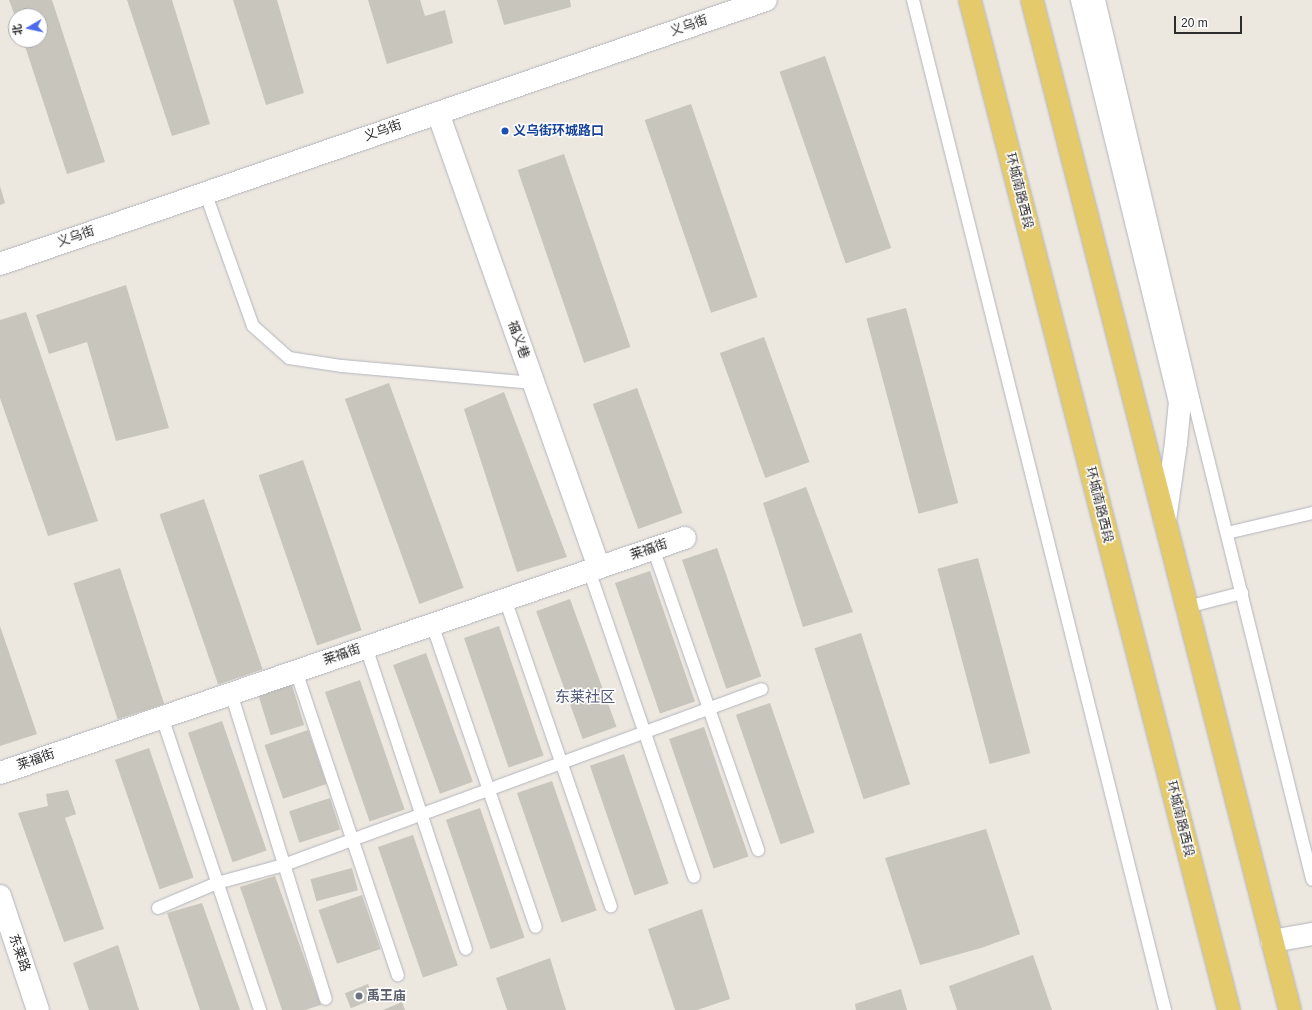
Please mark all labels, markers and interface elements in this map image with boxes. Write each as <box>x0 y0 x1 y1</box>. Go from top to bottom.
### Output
north arrow <box>8 8 48 48</box>
scale bar <box>1176 8 1244 34</box>
street label: 义乌街 <box>668 12 710 40</box>
text: 20 m <box>1181 16 1208 30</box>
text: 北 <box>10 23 24 36</box>
street label: 义乌街 <box>362 117 404 145</box>
place label: 义乌街环城路口 <box>513 123 604 139</box>
marker: 义乌街环城路口 <box>500 126 510 136</box>
street label: 环城南路西段 <box>1002 151 1036 231</box>
street label: 义乌街 <box>55 223 97 251</box>
street label: 福义巷 <box>504 319 532 361</box>
street label: 环城南路西段 <box>1082 465 1116 545</box>
street label: 莱福街 <box>628 536 670 564</box>
street label: 莱福街 <box>321 641 363 669</box>
district label: 东莱社区 <box>555 688 615 706</box>
street label: 莱福街 <box>15 746 57 774</box>
street label: 环城南路西段 <box>1163 779 1197 859</box>
street label: 东莱路 <box>5 932 33 974</box>
place label: 禹王庙 <box>367 988 406 1004</box>
marker: 禹王庙 <box>354 991 364 1001</box>

